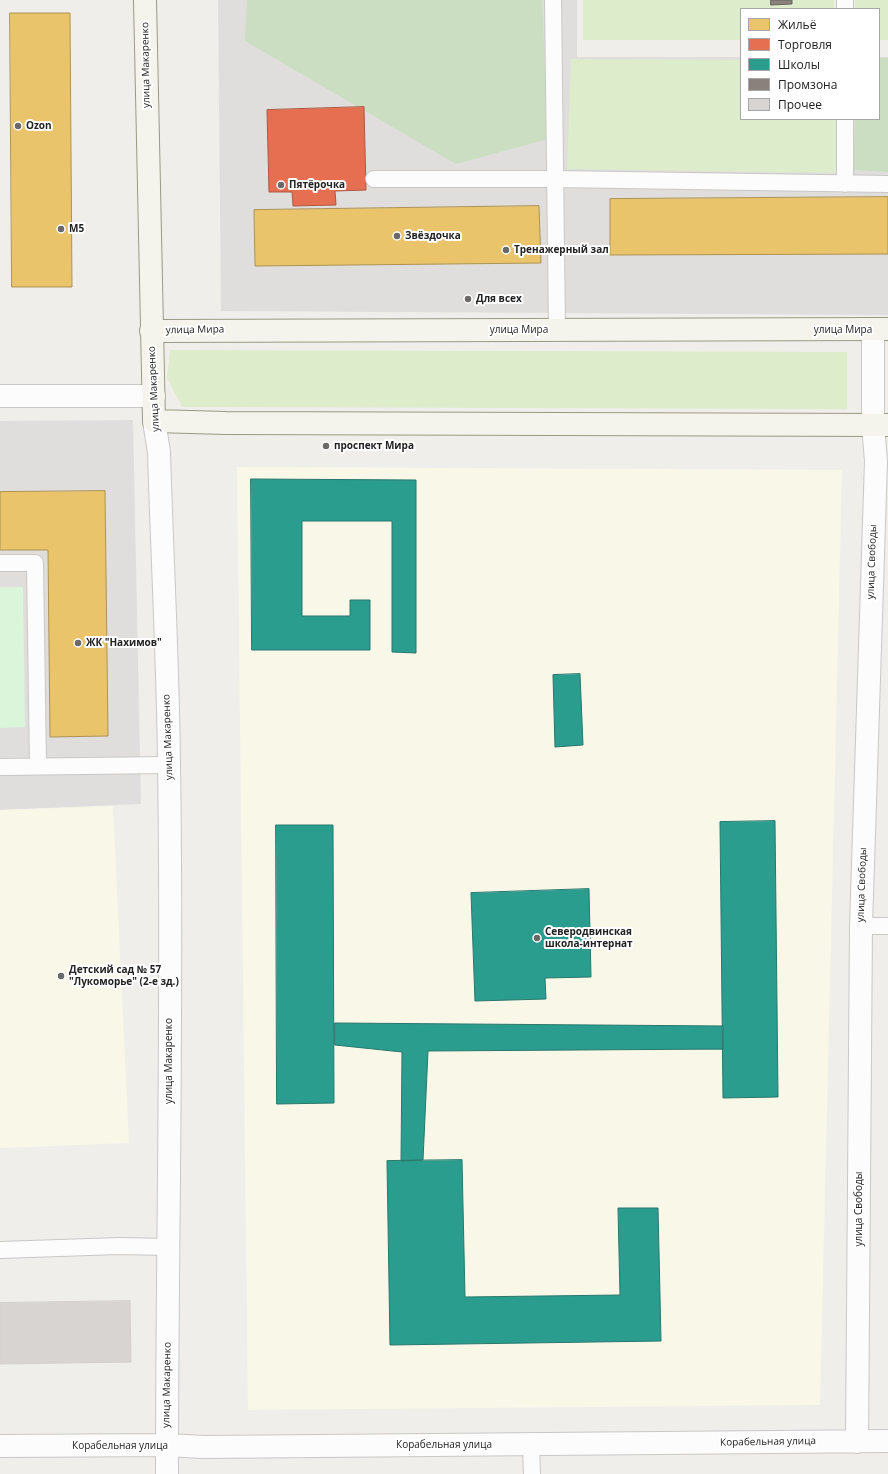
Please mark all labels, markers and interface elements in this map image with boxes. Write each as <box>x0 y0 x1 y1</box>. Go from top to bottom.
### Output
legend <box>740 8 880 120</box>
text: Жильё <box>778 16 816 33</box>
street label: улица Макаренко <box>139 22 153 108</box>
text: Торговля <box>778 36 832 53</box>
text: Школы <box>778 56 820 73</box>
text: Промзона <box>778 76 837 93</box>
text: Прочее <box>778 96 822 113</box>
place label: Ozon <box>26 120 52 132</box>
marker: Ozon <box>13 121 23 131</box>
place label: Пятёрочка <box>289 179 345 191</box>
marker: Пятёрочка <box>276 180 286 190</box>
place label: М5 <box>69 223 84 235</box>
marker: М5 <box>56 224 66 234</box>
place label: Звёздочка <box>405 230 461 242</box>
marker: Звёздочка <box>392 231 402 241</box>
place label: Тренажерный зал <box>514 244 609 256</box>
marker: Тренажерный зал <box>501 245 511 255</box>
place label: Для всех <box>476 293 522 305</box>
marker: Для всех <box>463 294 473 304</box>
street label: улица Мира <box>166 323 224 337</box>
street label: улица Мира <box>490 324 548 336</box>
street label: улица Мира <box>814 324 872 336</box>
street label: улица Макаренко <box>146 346 162 432</box>
place label: проспект Мира <box>334 440 414 452</box>
marker: проспект Мира <box>321 441 331 451</box>
street label: улица Свободы <box>865 524 879 600</box>
place label: ЖК "Нахимов" <box>86 637 162 649</box>
marker: ЖК "Нахимов" <box>73 638 83 648</box>
street label: улица Макаренко <box>161 694 175 780</box>
street label: улица Свободы <box>855 847 869 923</box>
place label: Северодвинская школа-интернат <box>545 926 633 950</box>
marker: Северодвинская школа-интернат <box>532 933 542 943</box>
place label: Детский сад № 57 "Лукоморье" (2-е зд.) <box>69 964 179 988</box>
marker: Детский сад № 57 "Лукоморье" (2-е зд.) <box>56 971 66 981</box>
street label: улица Макаренко <box>163 1018 175 1104</box>
street label: улица Свободы <box>853 1172 865 1246</box>
street label: улица Макаренко <box>160 1342 174 1428</box>
street label: Корабельная улица <box>720 1435 816 1449</box>
street label: Корабельная улица <box>396 1439 492 1451</box>
street label: Корабельная улица <box>72 1440 168 1452</box>

